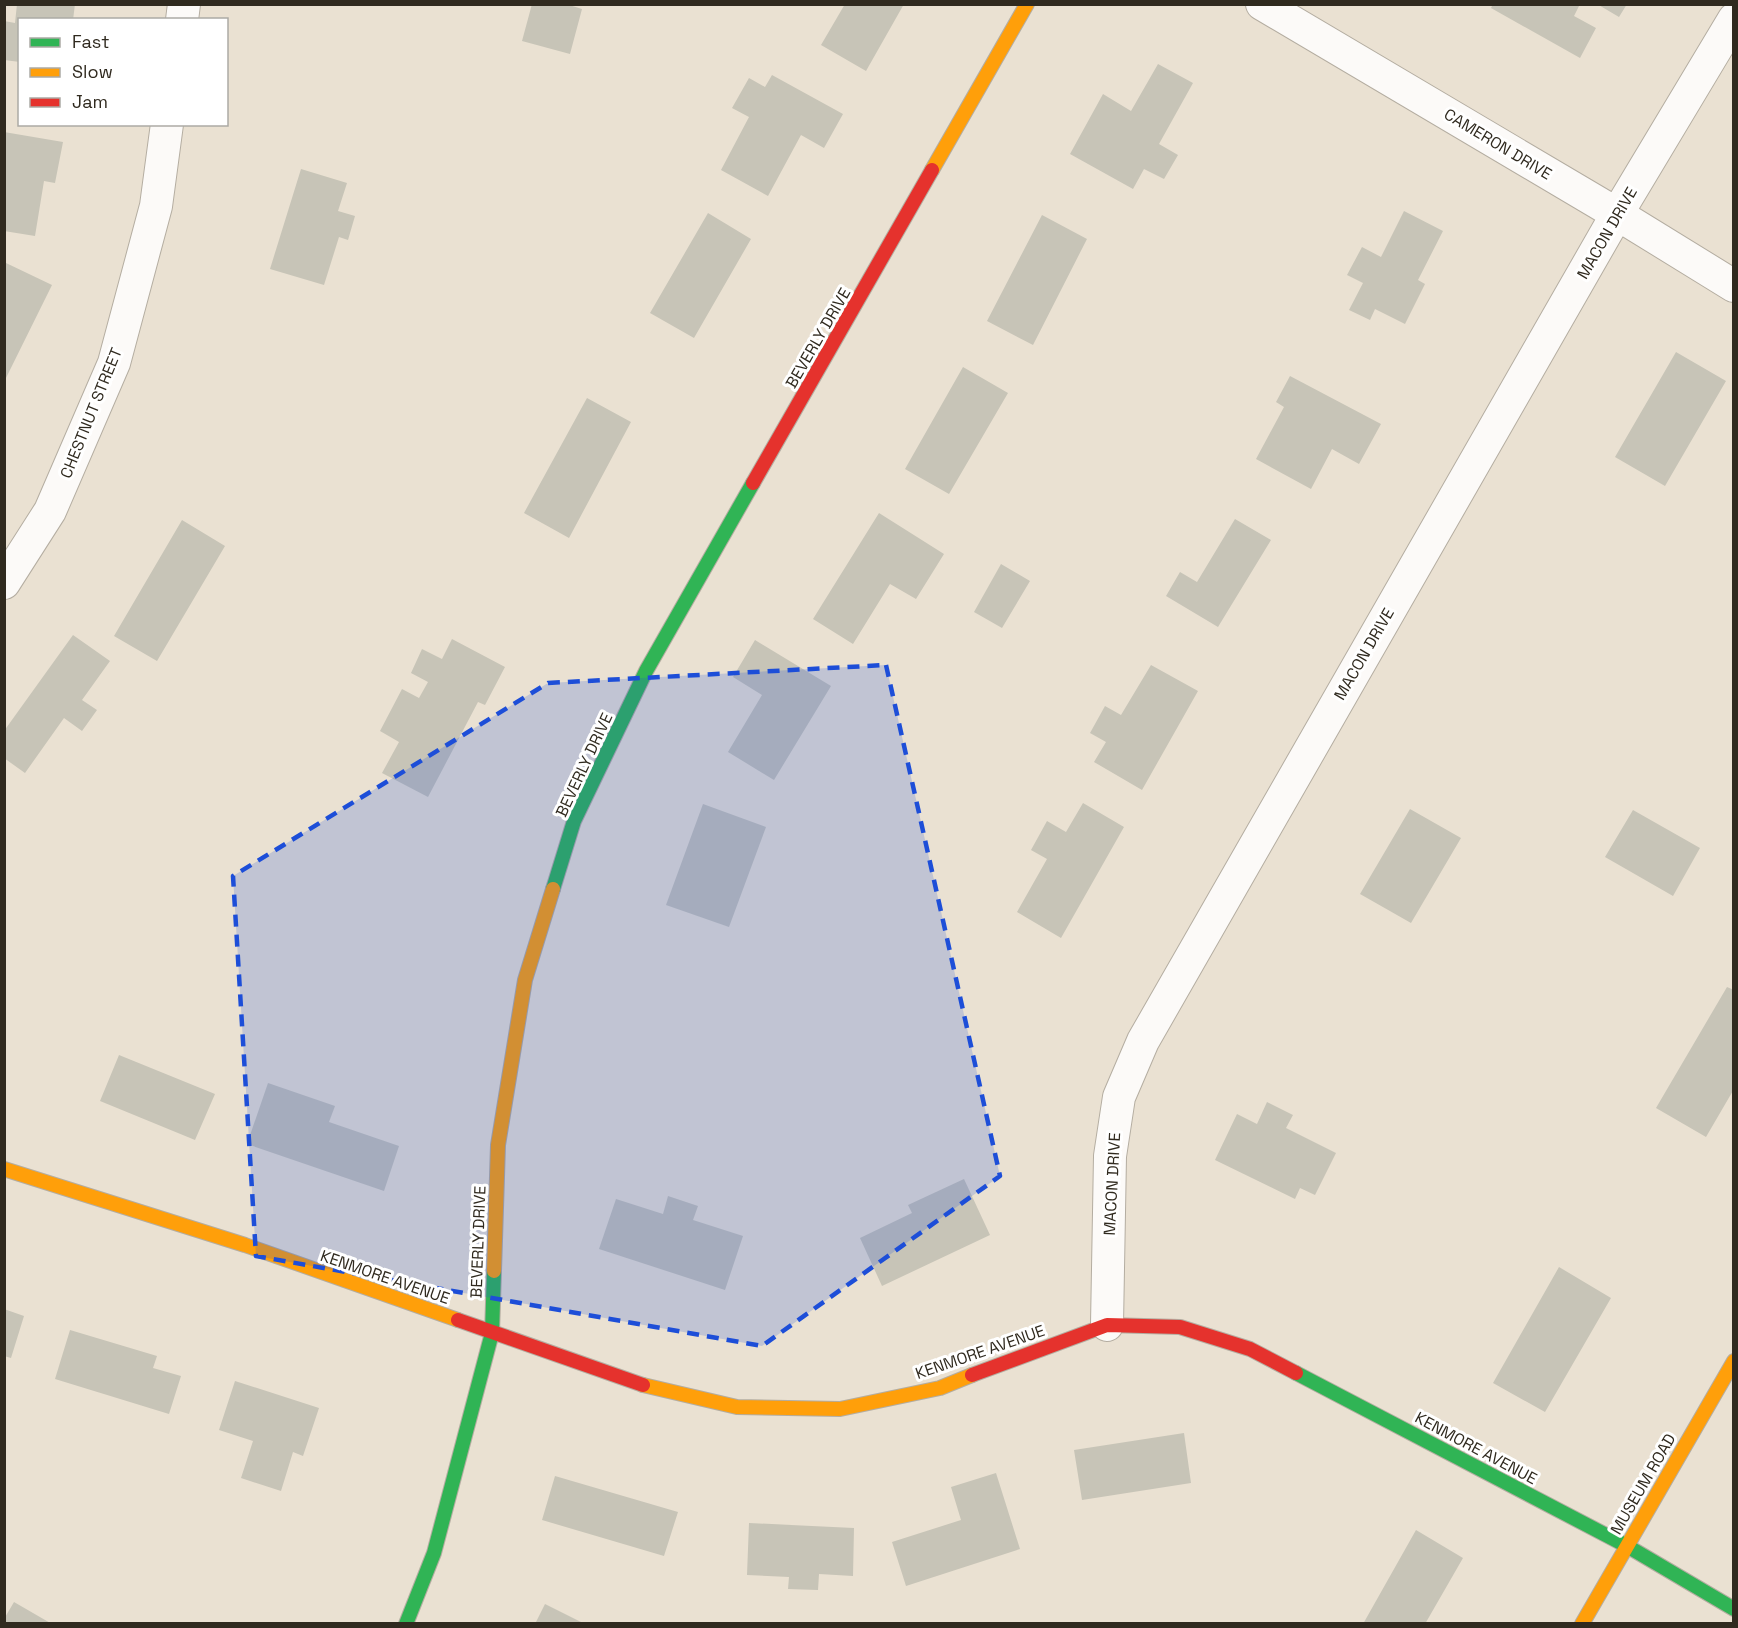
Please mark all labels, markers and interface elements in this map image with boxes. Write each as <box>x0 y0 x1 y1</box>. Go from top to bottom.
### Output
legend <box>18 18 228 126</box>
text: Fast <box>72 30 109 53</box>
text: Slow <box>72 60 113 83</box>
text: Jam <box>72 90 108 113</box>
street label: CAMERON DRIVE <box>1440 104 1556 184</box>
street label: MACON DRIVE <box>1572 183 1642 283</box>
street label: BEVERLY DRIVE <box>781 284 855 392</box>
street label: CHESTNUT STREET <box>55 345 127 481</box>
street label: MACON DRIVE <box>1329 604 1399 704</box>
street label: BEVERLY DRIVE <box>551 710 617 820</box>
street label: MACON DRIVE <box>1099 1132 1125 1236</box>
street label: BEVERLY DRIVE <box>466 1185 490 1299</box>
street label: KENMORE AVENUE <box>318 1245 452 1309</box>
street label: KENMORE AVENUE <box>913 1320 1047 1384</box>
street label: KENMORE AVENUE <box>1411 1407 1541 1489</box>
street label: MUSEUM ROAD <box>1606 1430 1680 1538</box>

